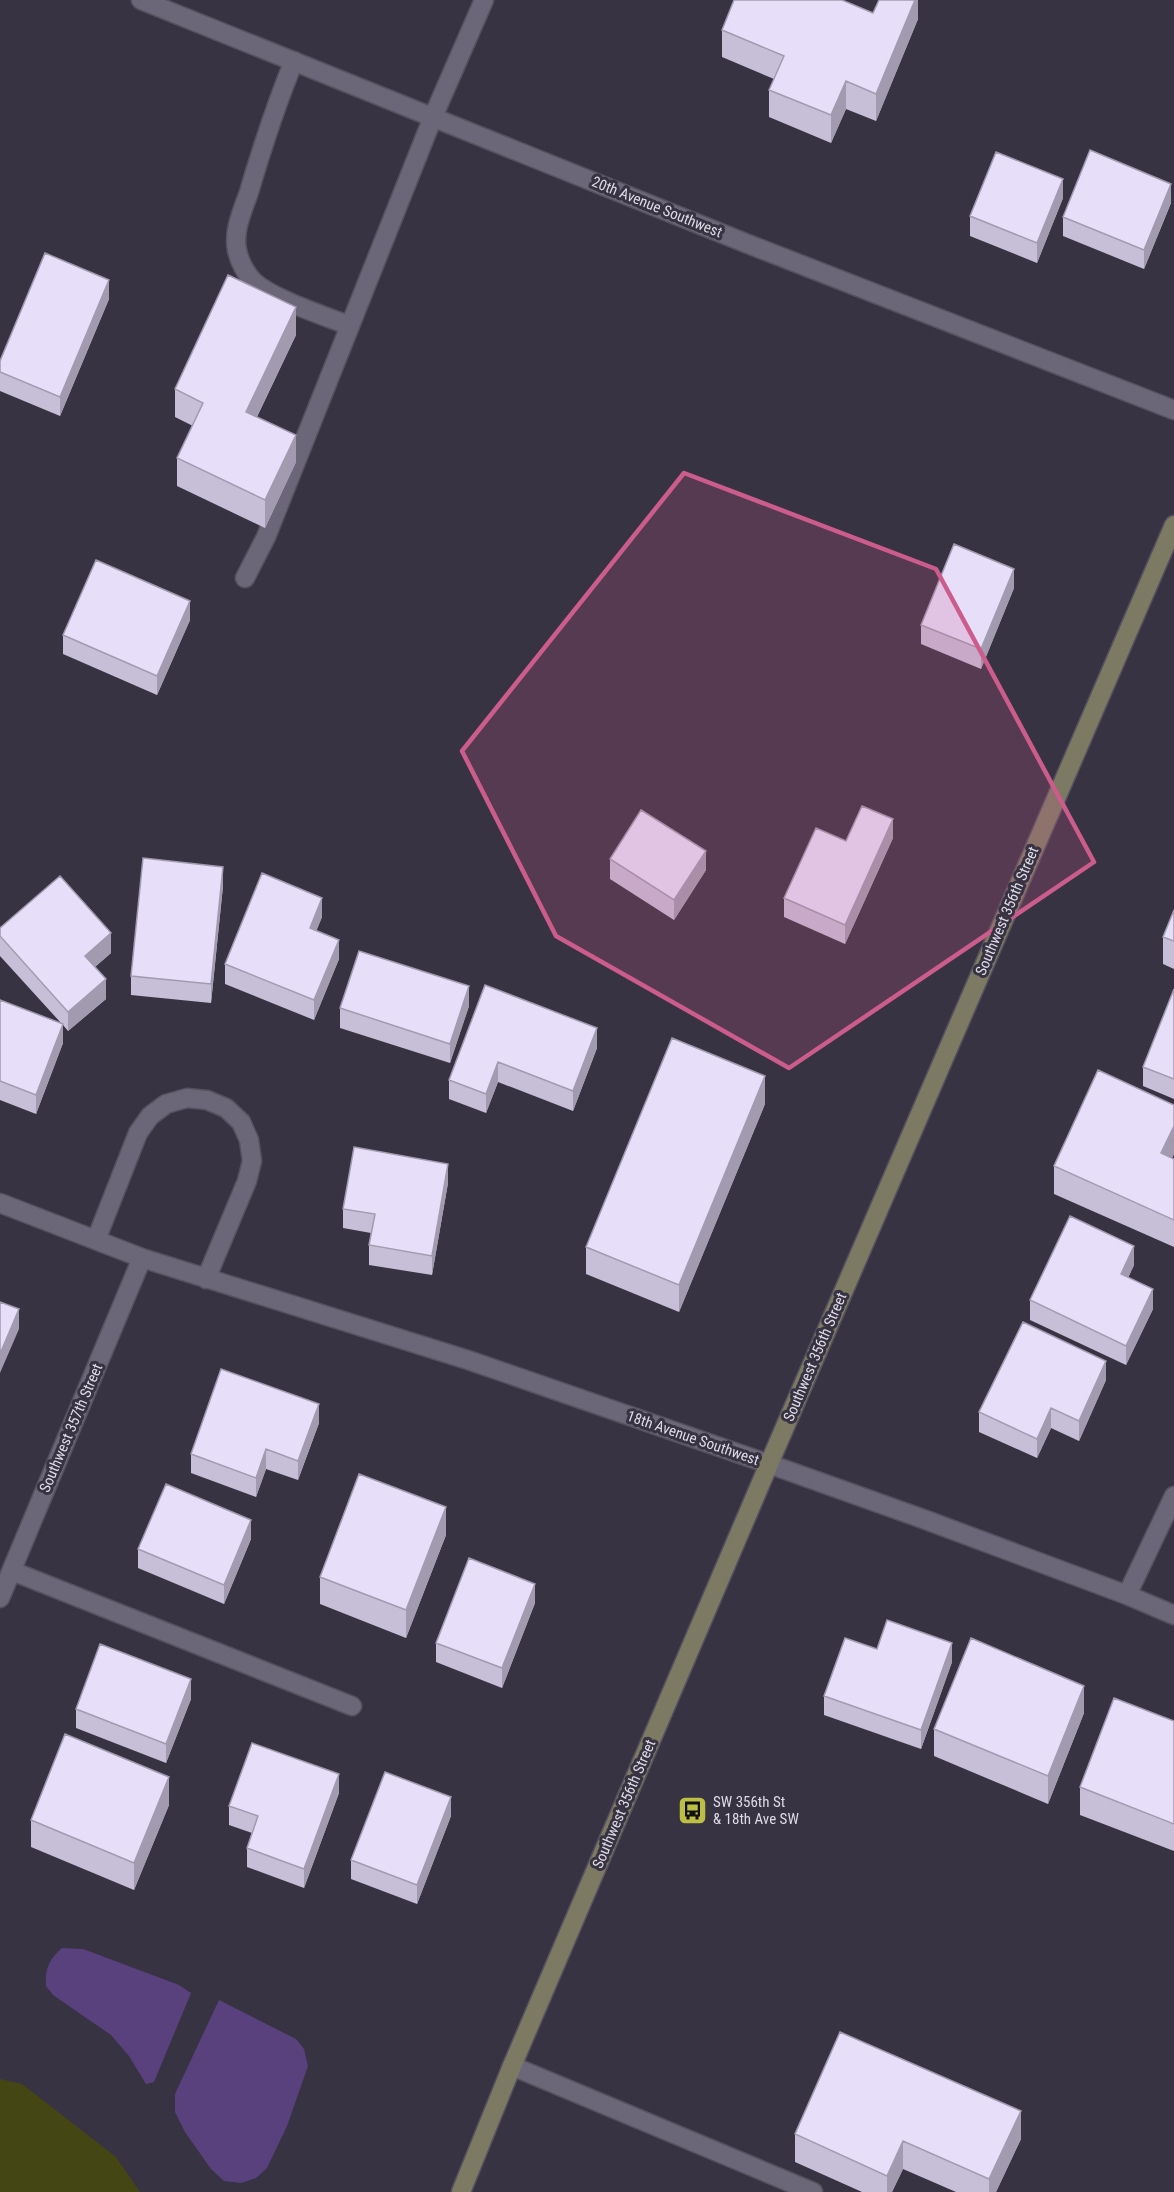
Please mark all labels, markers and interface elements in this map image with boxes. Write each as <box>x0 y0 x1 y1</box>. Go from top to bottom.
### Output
street label: 20th Avenue Southwest <box>589 173 725 241</box>
street label: Southwest 356th Street <box>972 844 1042 978</box>
street label: Southwest 356th Street <box>780 1290 850 1424</box>
street label: Southwest 357th Street <box>36 1361 106 1495</box>
street label: 18th Avenue Southwest <box>624 1407 762 1469</box>
street label: Southwest 356th Street <box>589 1737 659 1871</box>
place label: SW 356th St & 18th Ave SW <box>713 1793 799 1828</box>
bus stop icon: SW 356th St & 18th Ave SW <box>676 1795 708 1827</box>

